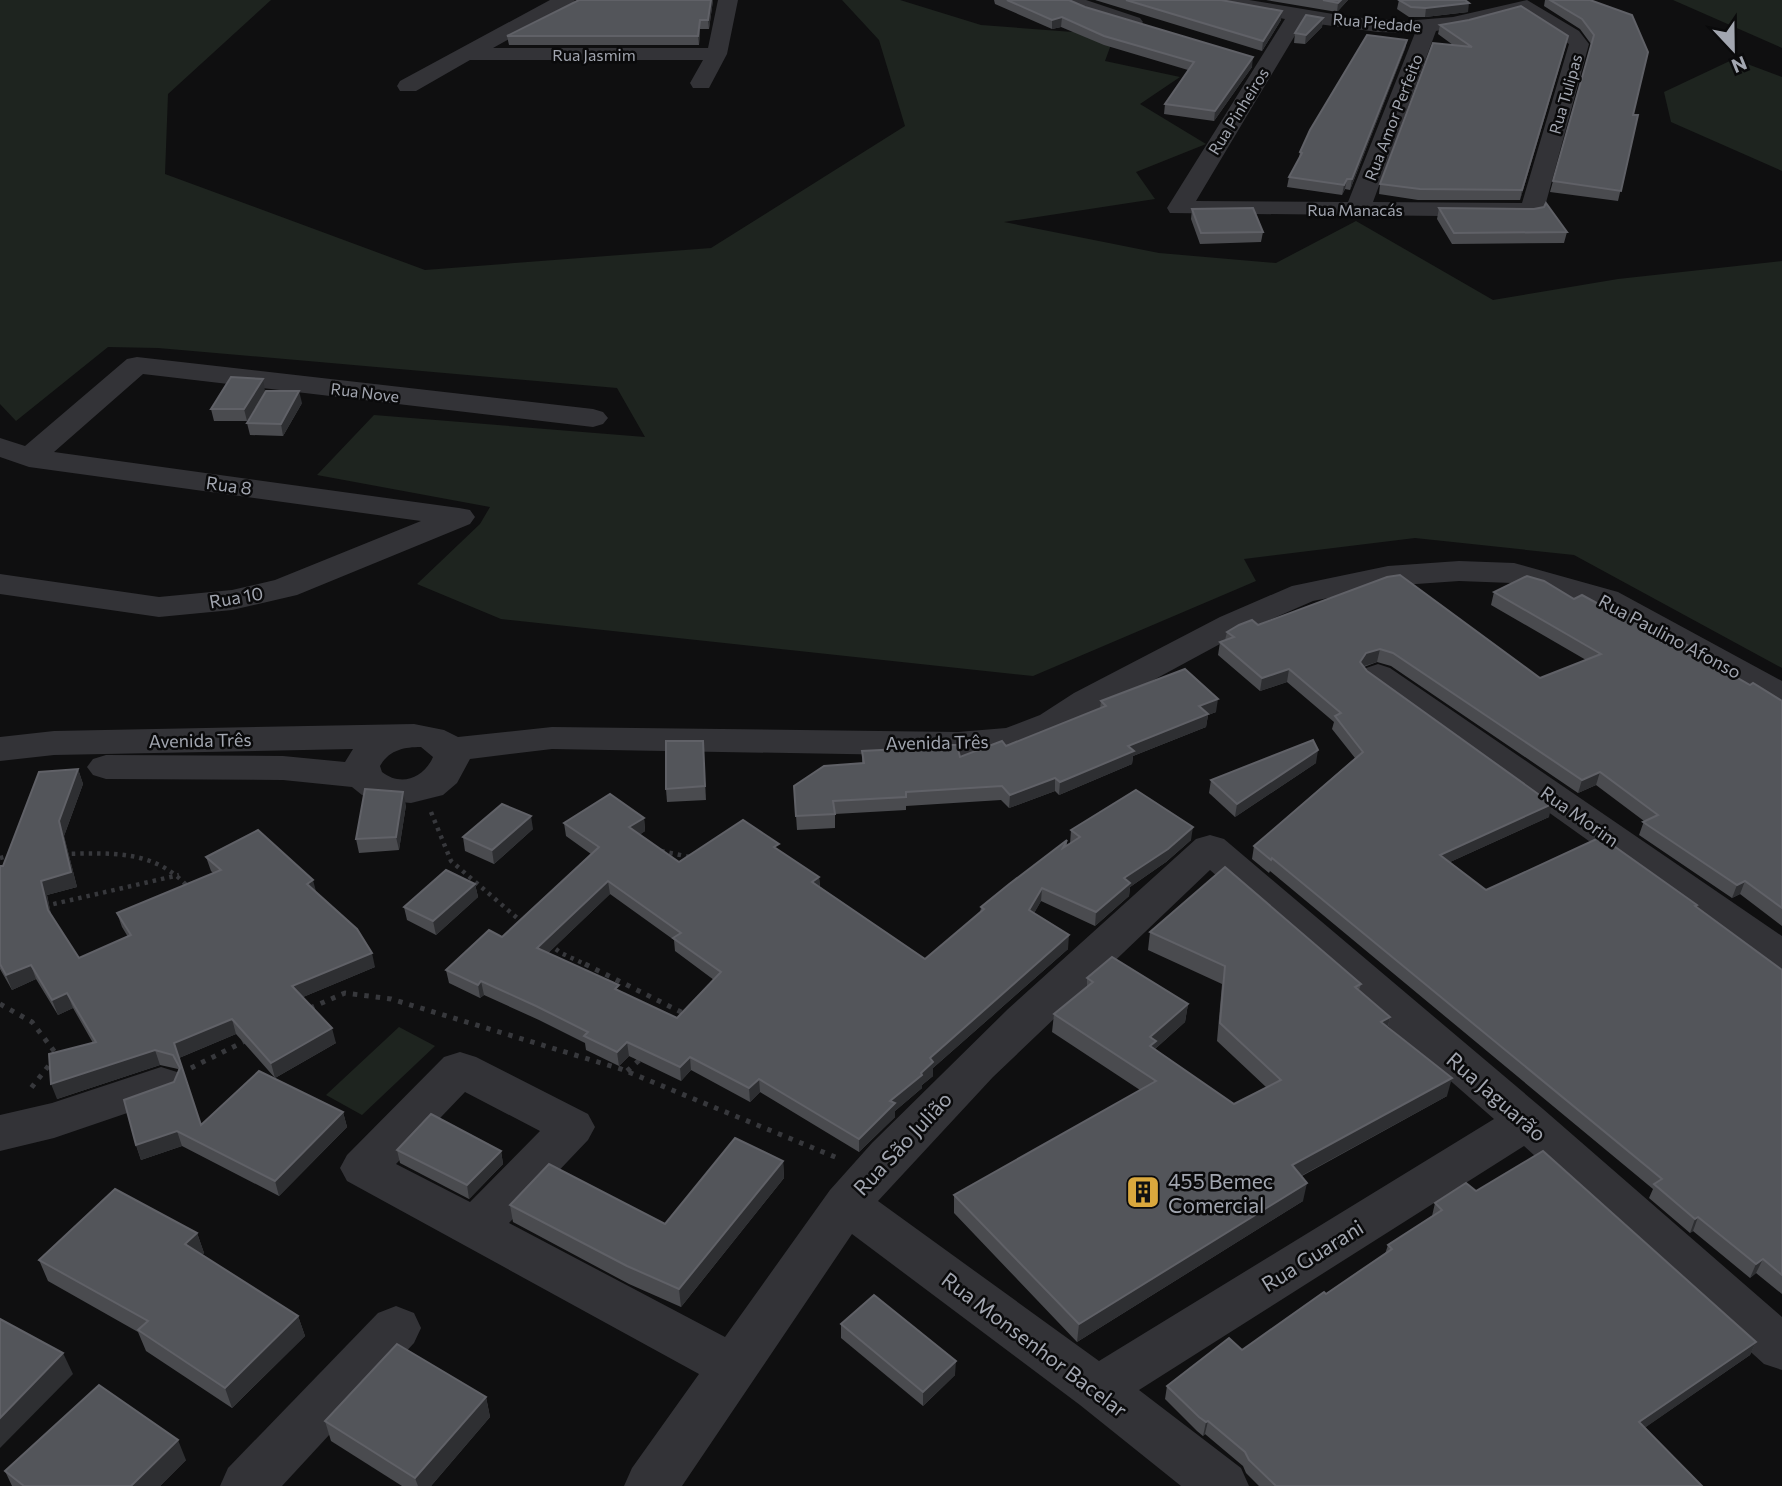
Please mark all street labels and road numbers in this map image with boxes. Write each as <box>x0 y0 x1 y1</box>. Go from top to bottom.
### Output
street label: Rua Piedade <box>1332 9 1422 35</box>
street label: Rua Jasmim <box>552 45 636 64</box>
street label: Rua Amor Perfeito <box>1360 51 1426 183</box>
street label: Rua Tulipas <box>1545 52 1585 136</box>
street label: Rua Pinheiros <box>1204 64 1272 158</box>
street label: Rua Manacás <box>1307 200 1403 219</box>
street label: Rua Nove <box>330 378 400 406</box>
street label: Rua 8 <box>205 471 253 499</box>
street label: Rua 10 <box>207 581 265 613</box>
street label: Rua Paulino Afonso <box>1595 589 1745 683</box>
street label: Avenida Três <box>148 728 252 752</box>
street label: Avenida Três <box>885 730 989 754</box>
street label: Rua Morim <box>1537 781 1623 851</box>
street label: Rua Jaguarão <box>1442 1046 1552 1146</box>
street label: Rua São Julião <box>848 1086 956 1200</box>
street label: Rua Guarani <box>1256 1214 1368 1296</box>
street label: Rua Monsenhor Bacelar <box>937 1266 1133 1422</box>

